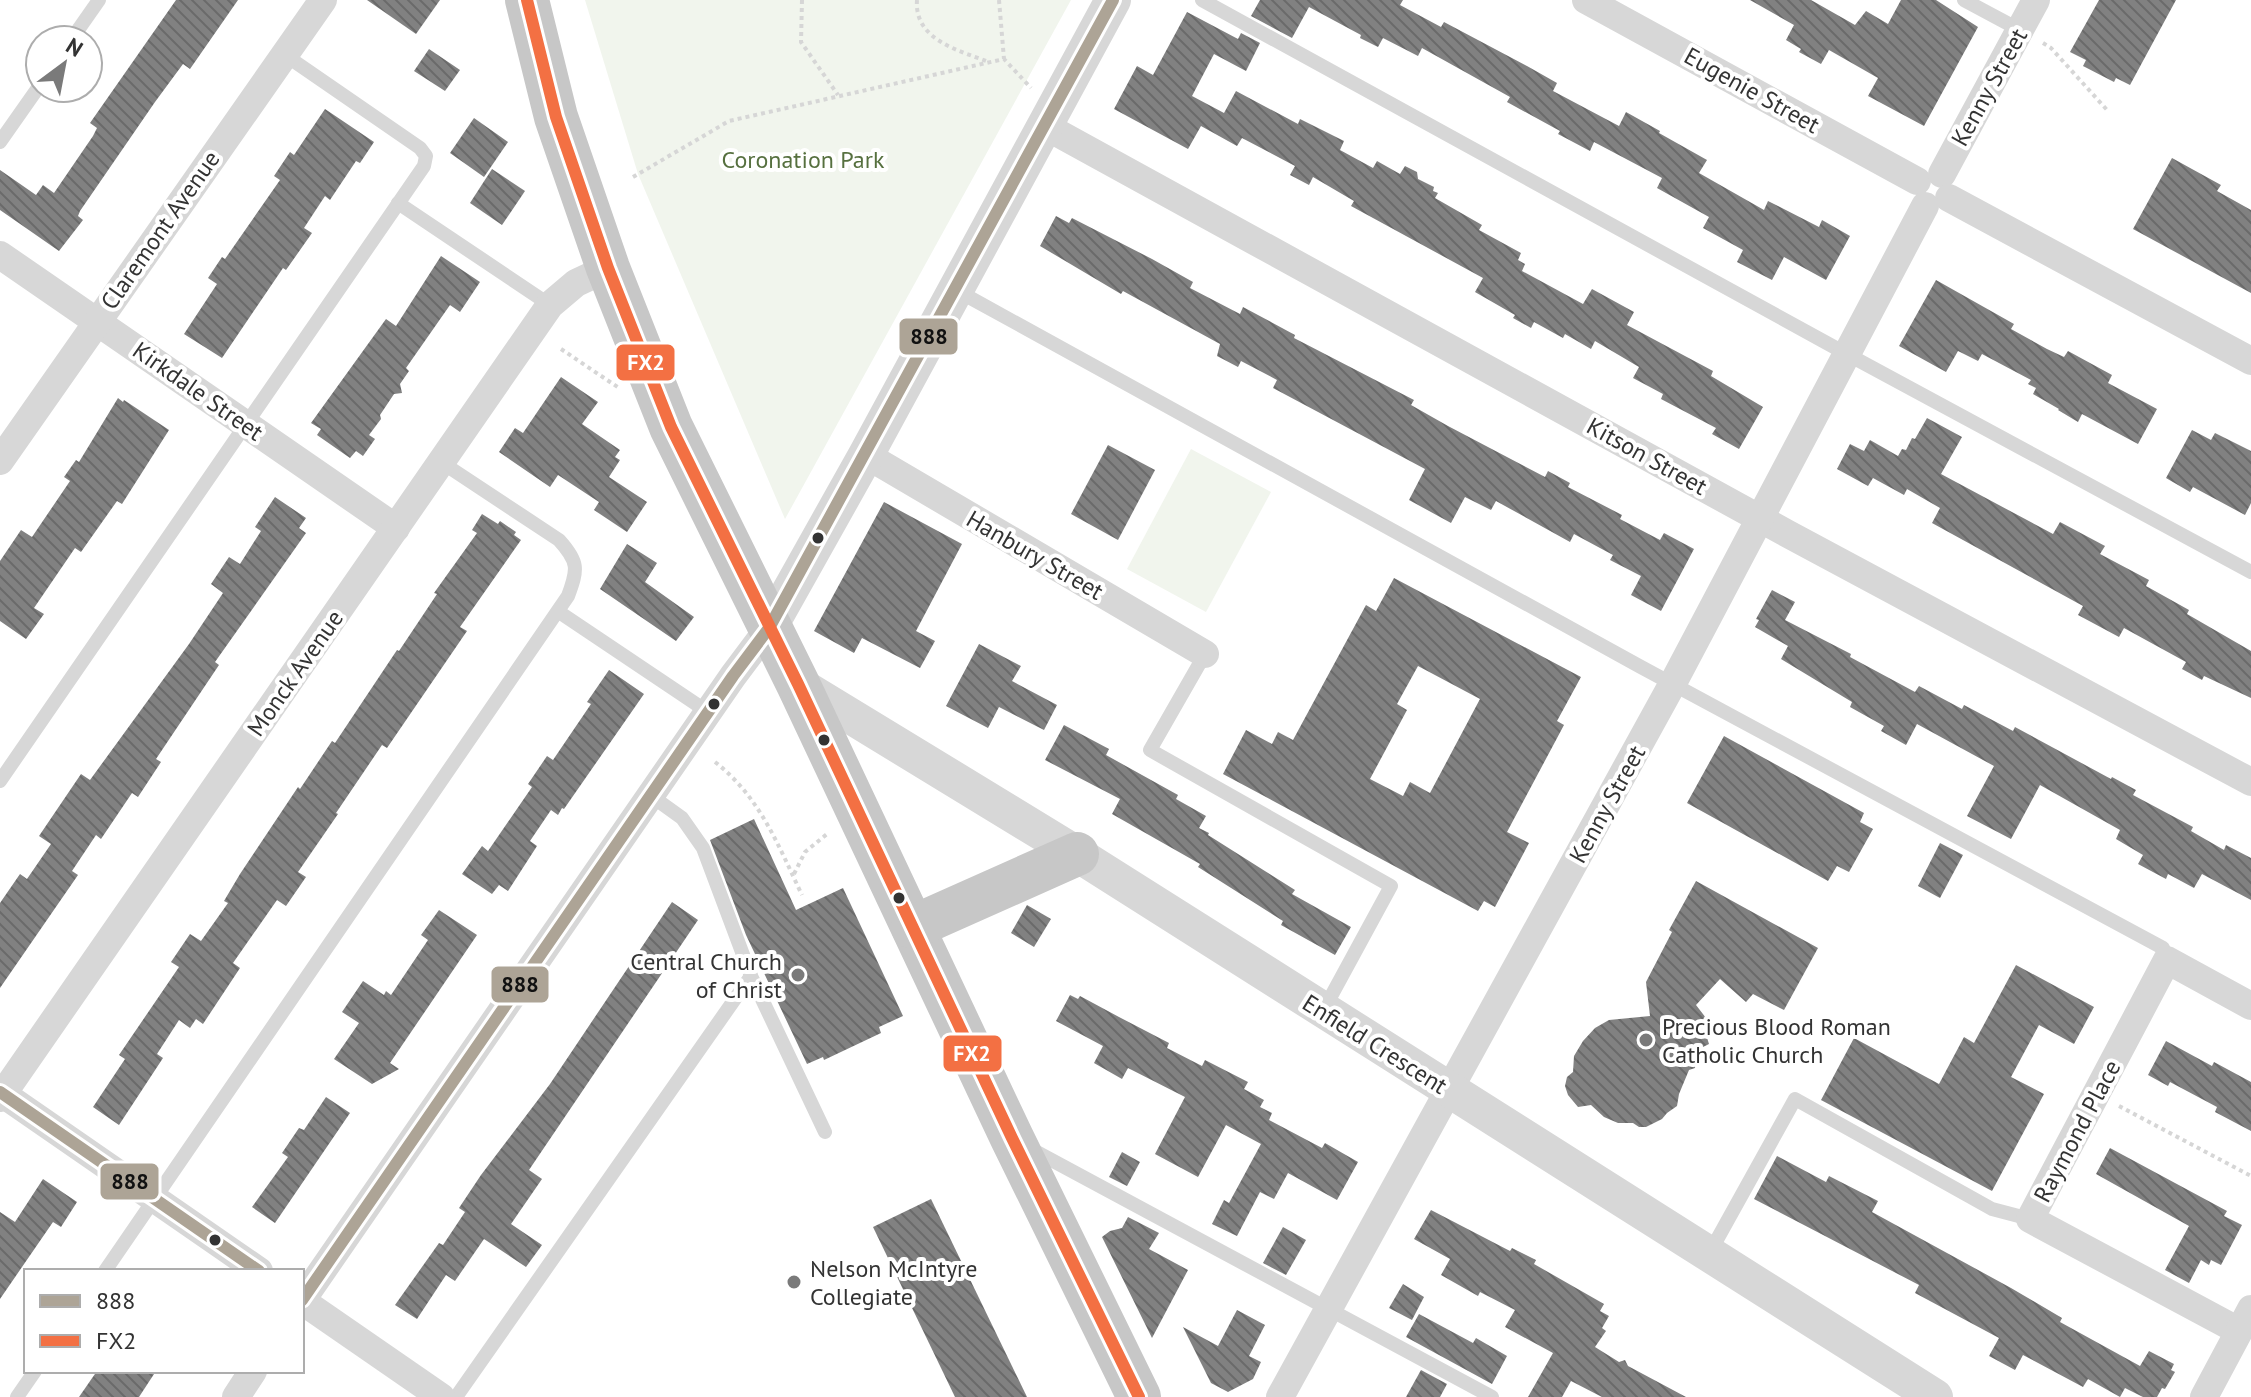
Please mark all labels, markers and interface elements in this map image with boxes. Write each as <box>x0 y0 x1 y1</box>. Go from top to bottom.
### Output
street label: Kenny Street <box>1944 23 2034 151</box>
north arrow <box>24 24 104 104</box>
text: N <box>61 31 88 63</box>
street label: Eugenie Street <box>1679 40 1825 140</box>
street label: Claremont Avenue <box>94 144 226 316</box>
park label: Coronation Park <box>722 144 885 175</box>
line badge: 888 <box>898 317 959 356</box>
text: 888 <box>910 322 948 350</box>
street label: Kirkdale Street <box>127 335 269 447</box>
line badge: FX2 <box>615 343 676 382</box>
text: FX2 <box>627 348 665 376</box>
street label: Kitson Street <box>1581 410 1713 502</box>
street label: Hanbury Street <box>961 503 1109 607</box>
unlabelled marker <box>810 530 826 546</box>
street label: Monck Avenue <box>240 604 350 742</box>
unlabelled marker <box>706 696 722 712</box>
unlabelled marker <box>816 732 832 748</box>
street label: Kenny Street <box>1562 740 1652 868</box>
unlabelled marker <box>891 890 907 906</box>
place label: Central Church of Christ <box>630 946 782 1005</box>
line badge: 888 <box>490 965 550 1004</box>
marker: Central Church of Christ <box>789 966 807 984</box>
text: 888 <box>501 970 539 998</box>
street label: Enfield Crescent <box>1297 987 1453 1101</box>
place label: Precious Blood Roman Catholic Church <box>1662 1011 1891 1070</box>
marker: Precious Blood Roman Catholic Church <box>1637 1031 1655 1049</box>
line badge: FX2 <box>942 1034 1003 1073</box>
text: FX2 <box>953 1039 991 1067</box>
street label: Raymond Place <box>2027 1055 2127 1207</box>
line badge: 888 <box>99 1162 160 1201</box>
text: 888 <box>111 1167 149 1195</box>
unlabelled marker <box>207 1232 223 1248</box>
place label: Nelson McIntyre Collegiate <box>810 1253 977 1312</box>
legend <box>24 1269 304 1373</box>
marker: Nelson McIntyre Collegiate <box>785 1273 803 1291</box>
text: 888 <box>96 1285 135 1316</box>
text: FX2 <box>96 1325 136 1356</box>

